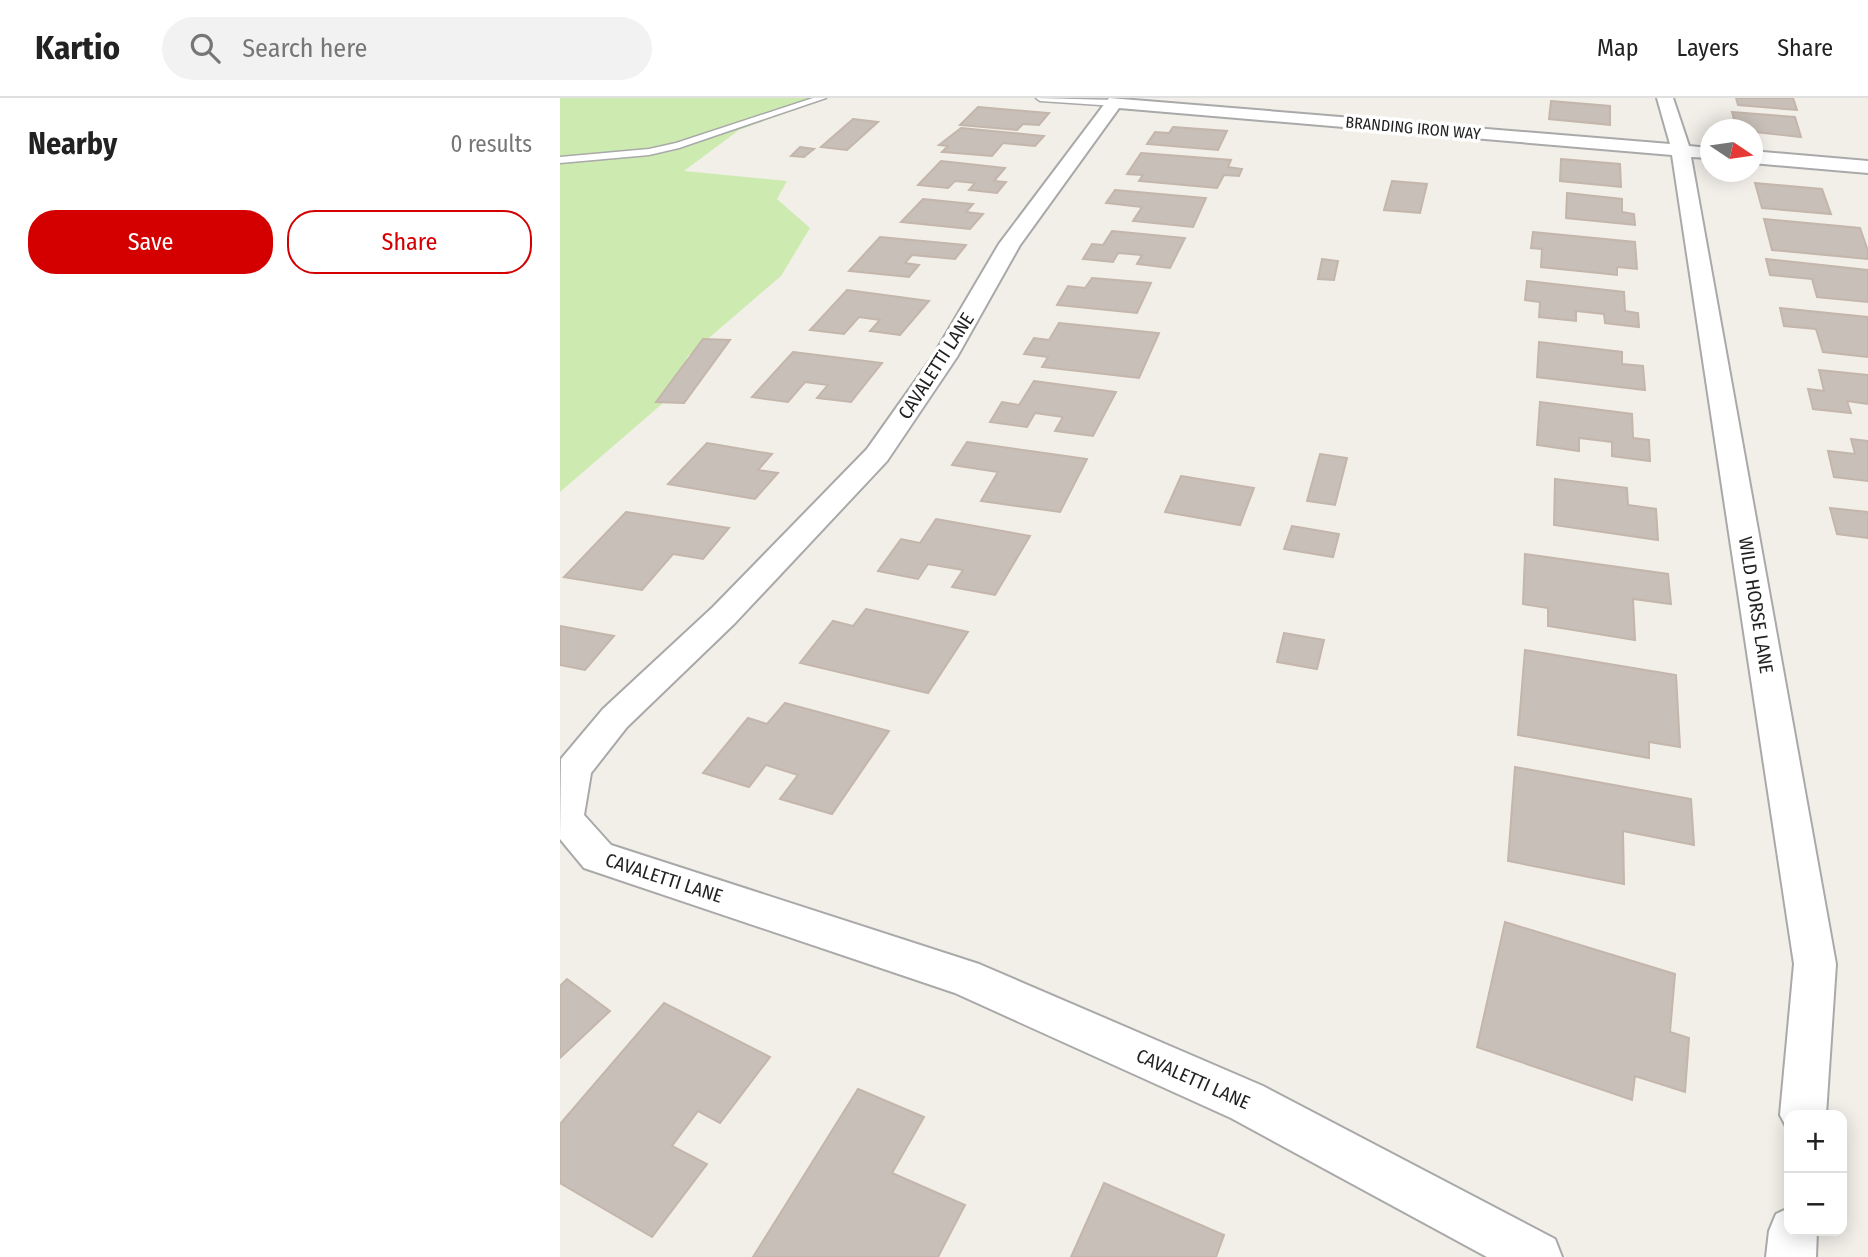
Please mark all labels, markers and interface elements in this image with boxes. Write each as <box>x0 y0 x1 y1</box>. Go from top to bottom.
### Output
search box <box>162 17 652 80</box>
text: Kartio <box>35 28 120 68</box>
icon: search <box>186 29 224 67</box>
text: Search here <box>242 33 367 64</box>
text: Map <box>1597 34 1639 62</box>
text: Layers <box>1677 34 1739 62</box>
text: Share <box>1777 34 1833 62</box>
street label: BRANDING IRON WAY <box>1345 113 1481 143</box>
north arrow <box>1700 119 1763 182</box>
text: Nearby <box>28 126 117 162</box>
text: 0 results <box>451 130 532 158</box>
button: Save <box>28 210 273 274</box>
button: Share <box>287 210 532 274</box>
street label: CAVALETTI LANE <box>893 309 979 423</box>
street label: WILD HORSE LANE <box>1734 535 1778 675</box>
street label: CAVALETTI LANE <box>602 848 726 908</box>
street label: CAVALETTI LANE <box>1133 1044 1253 1114</box>
map controls <box>1784 1110 1847 1236</box>
button: + <box>1784 1110 1847 1173</box>
button: − <box>1784 1173 1847 1236</box>

